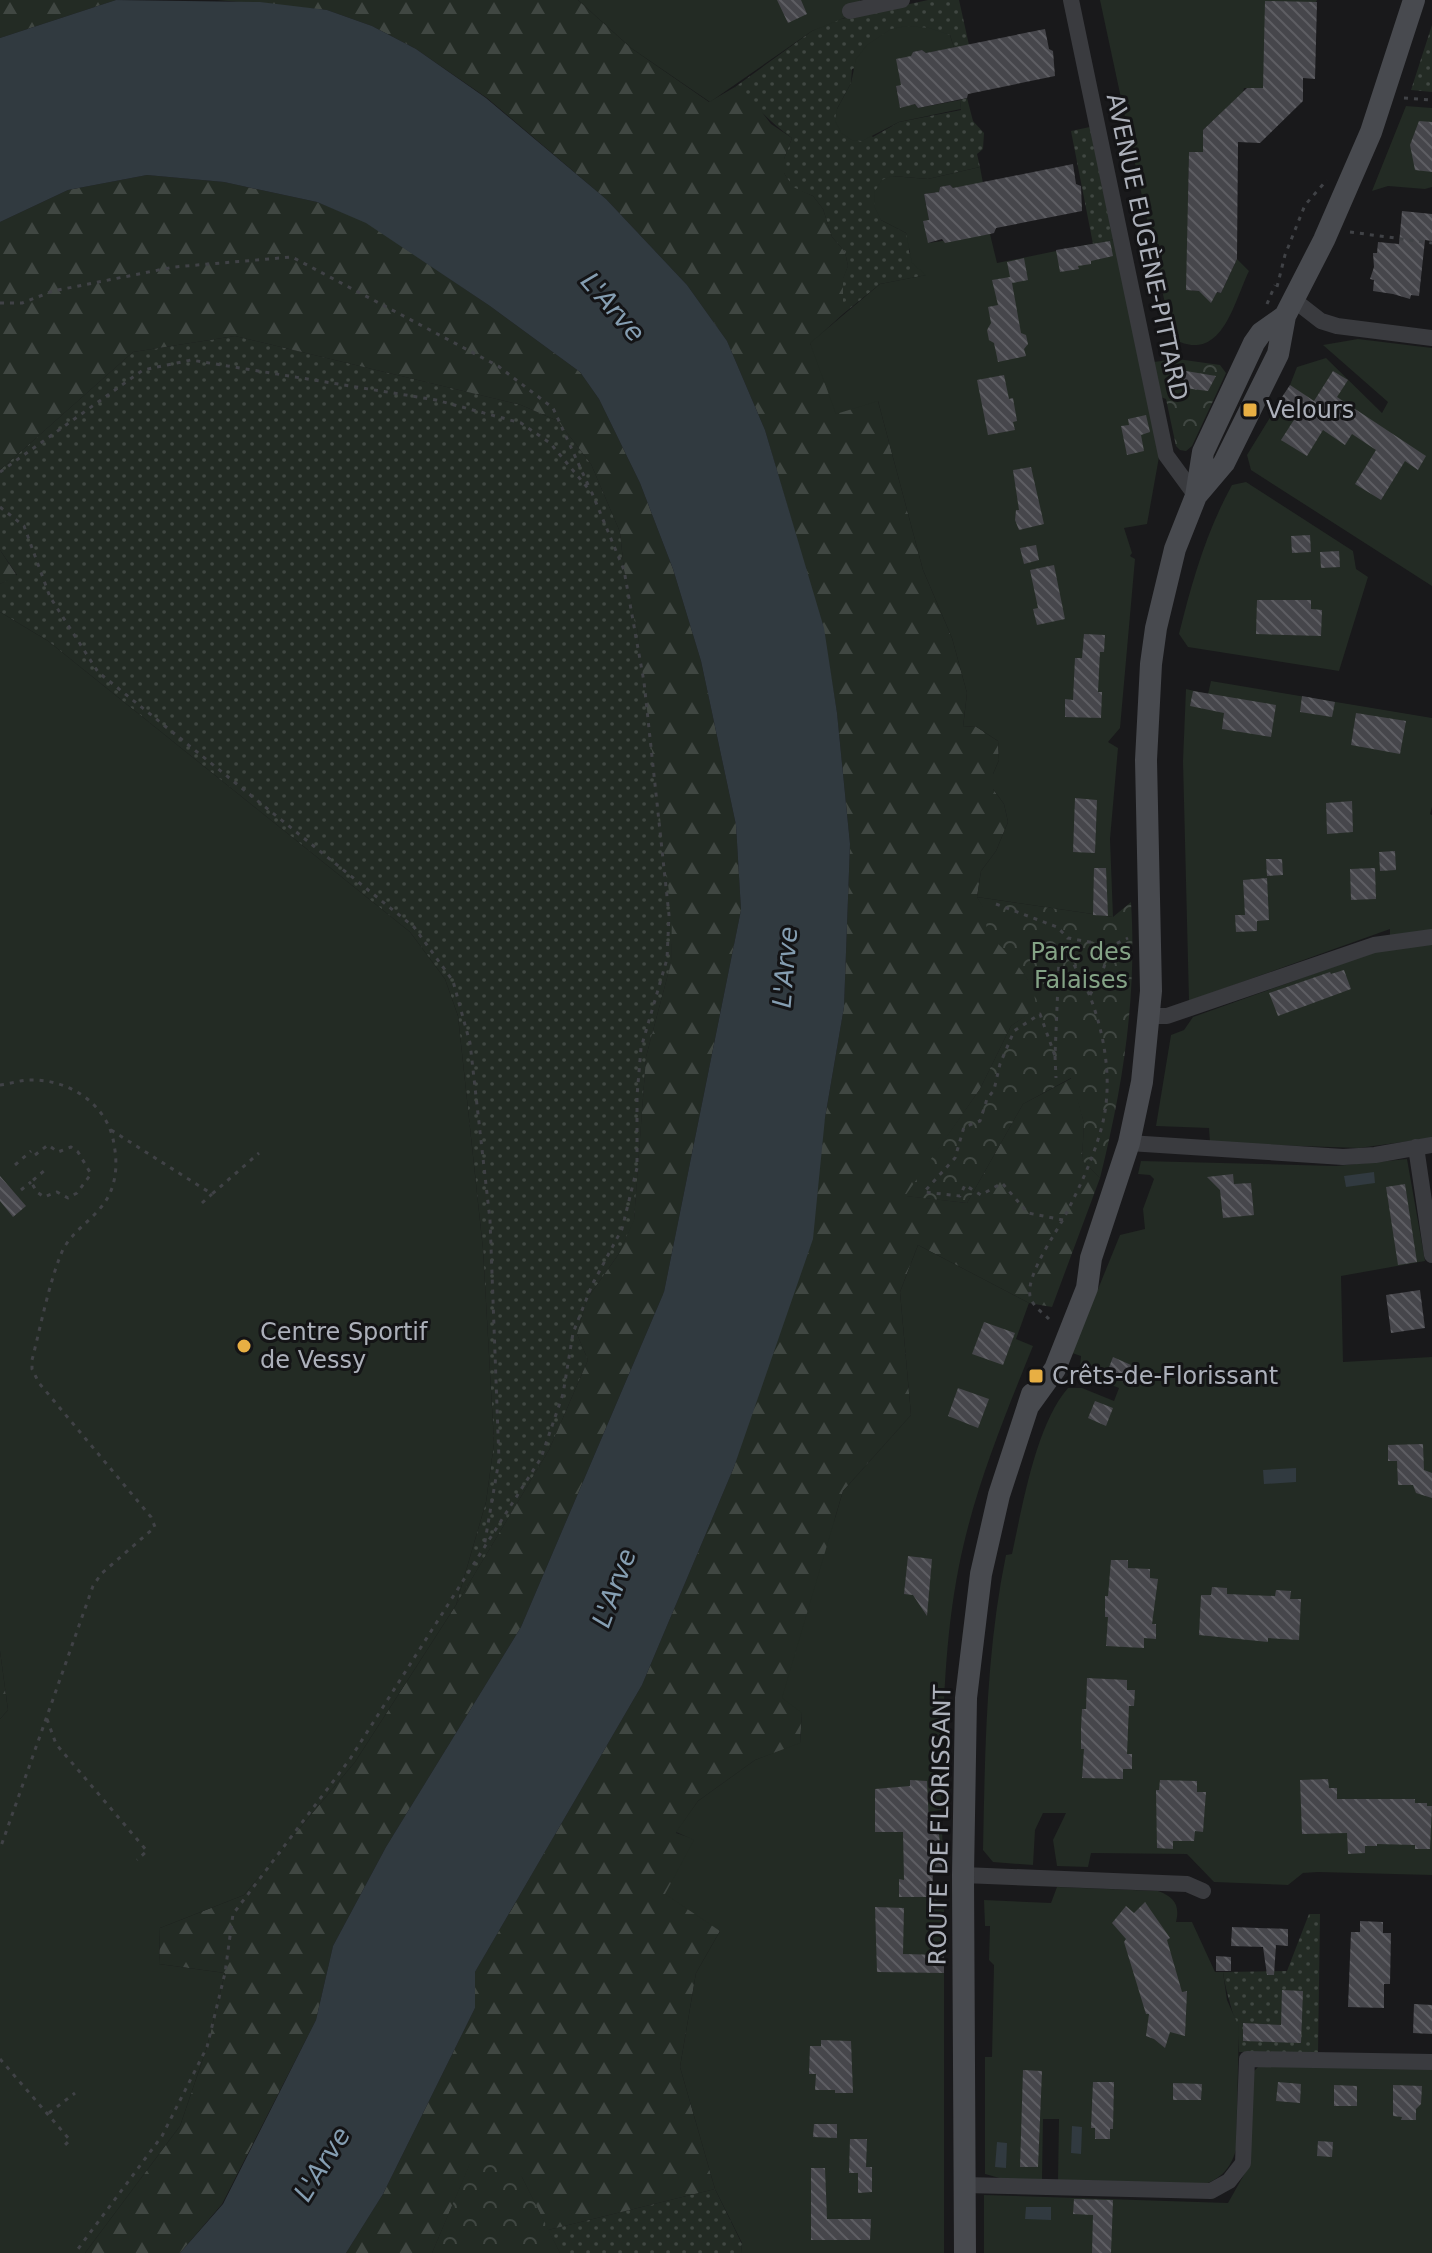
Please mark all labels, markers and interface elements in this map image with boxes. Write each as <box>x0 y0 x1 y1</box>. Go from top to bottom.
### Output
street label: AVENUE EUGÈNE-PITTARD <box>1101 91 1194 403</box>
water label: L'Arve <box>575 266 651 348</box>
place label: Velours <box>1266 396 1354 424</box>
marker: Velours <box>1241 401 1259 419</box>
water label: L'Arve <box>767 925 803 1009</box>
park label: Parc des Falaises <box>1031 938 1131 994</box>
place label: Centre Sportif de Vessy <box>260 1318 428 1374</box>
marker: Centre Sportif de Vessy <box>235 1337 253 1355</box>
place label: Crêts-de-Florissant <box>1052 1362 1278 1390</box>
marker: Crêts-de-Florissant <box>1027 1367 1045 1385</box>
water label: L'Arve <box>586 1545 642 1631</box>
street label: ROUTE DE FLORISSANT <box>924 1684 956 1966</box>
water label: L'Arve <box>288 2121 356 2207</box>

